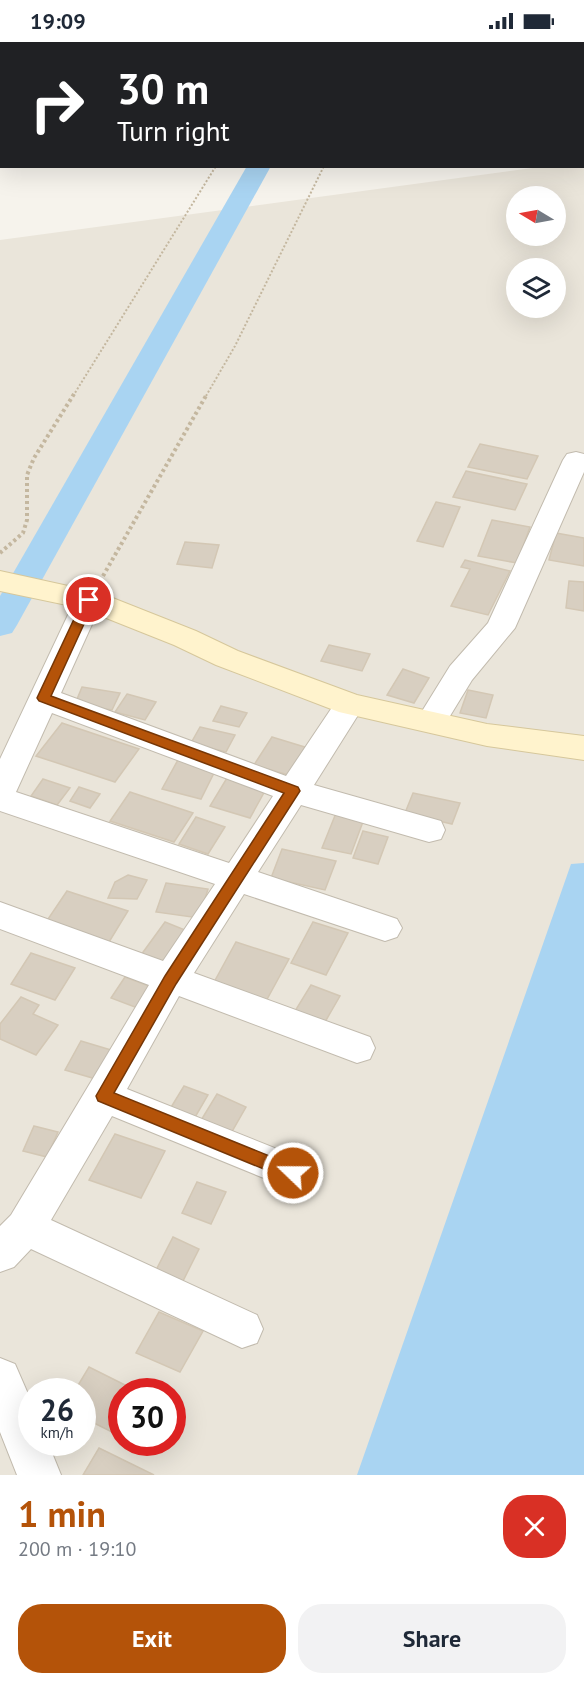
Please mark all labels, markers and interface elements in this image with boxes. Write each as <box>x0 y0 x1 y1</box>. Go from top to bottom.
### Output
text: 19:09 <box>30 7 86 35</box>
text: 30 m <box>117 61 209 116</box>
icon: right <box>18 66 96 144</box>
text: Turn right <box>117 114 230 148</box>
north arrow <box>506 186 566 246</box>
map controls <box>506 186 566 318</box>
button: layers <box>506 258 566 318</box>
pin <box>63 574 114 625</box>
icon: arrive <box>72 583 105 616</box>
position arrow <box>261 1141 325 1205</box>
speed limit sign: 30 <box>108 1378 186 1456</box>
text: 26 <box>40 1390 74 1429</box>
text: km/h <box>41 1423 73 1442</box>
text: 1 min <box>18 1490 106 1537</box>
button: close <box>503 1495 566 1558</box>
text: 200 m · 19:10 <box>18 1536 136 1562</box>
button: Exit <box>18 1604 286 1673</box>
button: Share <box>298 1604 566 1673</box>

